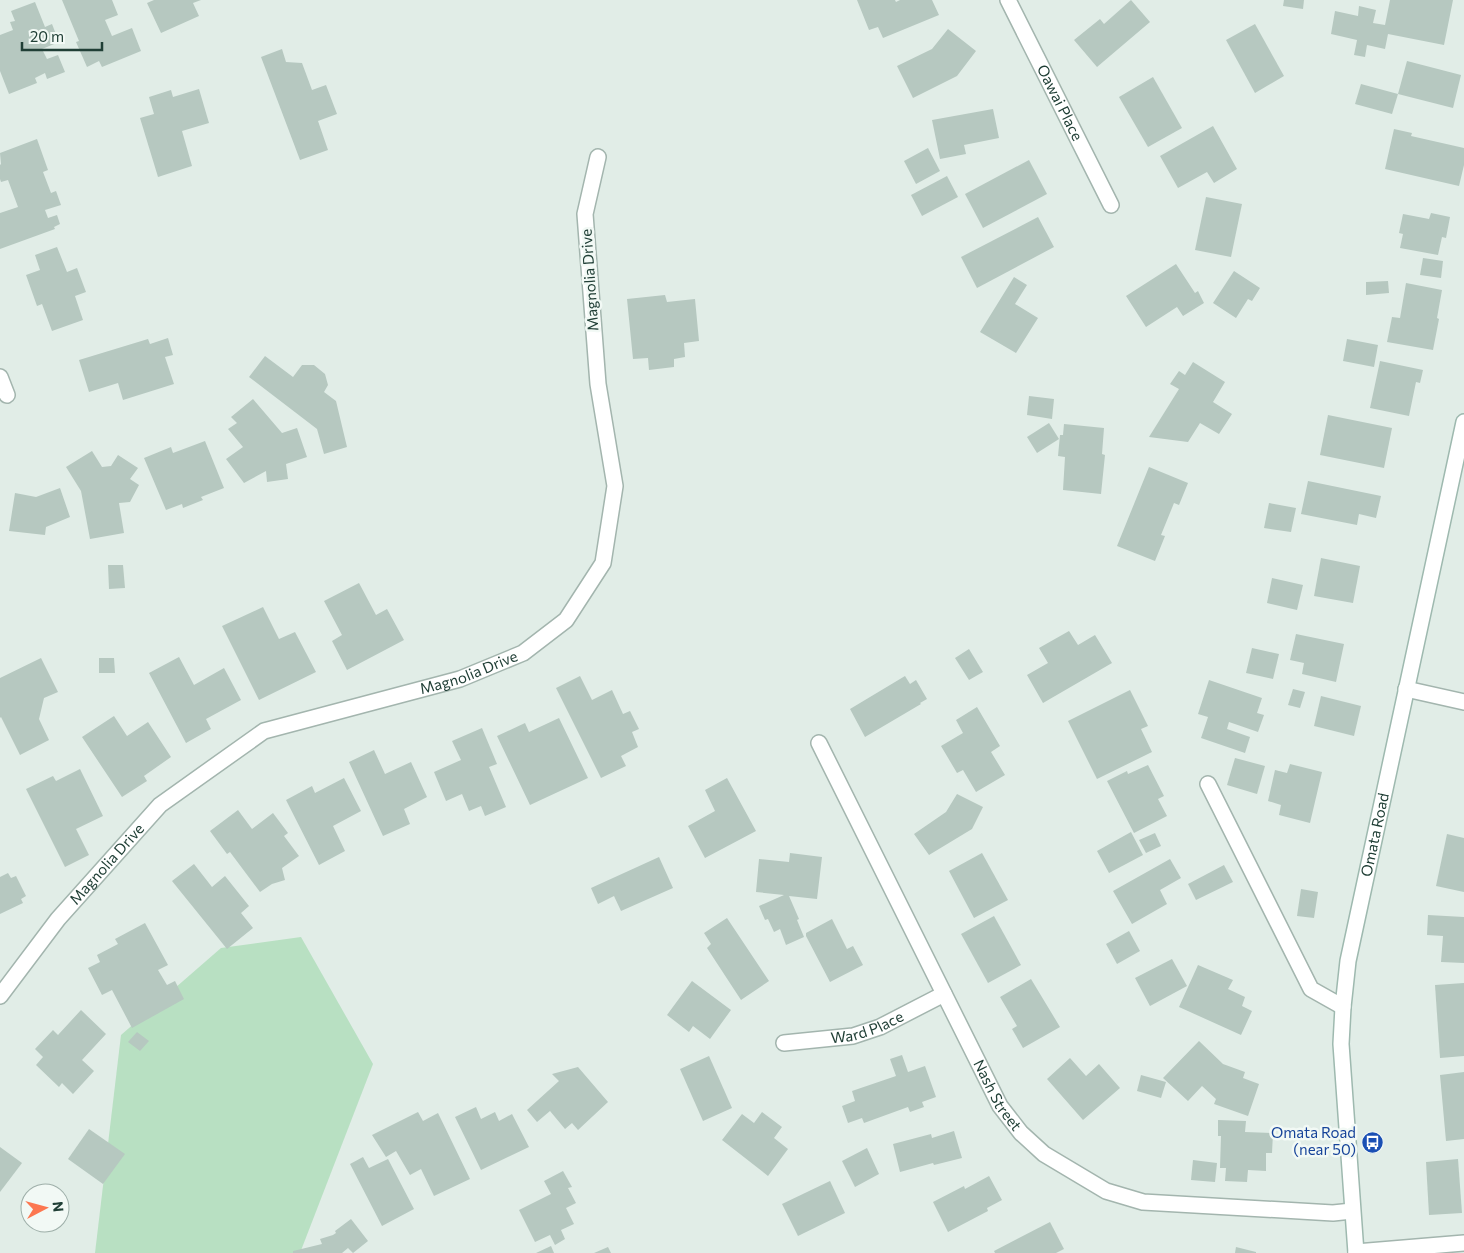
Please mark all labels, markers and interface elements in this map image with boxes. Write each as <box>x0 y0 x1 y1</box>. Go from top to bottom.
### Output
scale bar <box>22 20 102 52</box>
text: 20 m <box>30 27 64 45</box>
street label: Oawai Place <box>1034 61 1087 143</box>
street label: Magnolia Drive <box>576 228 602 332</box>
street label: Magnolia Drive <box>418 646 520 697</box>
street label: Omata Road <box>1356 791 1392 878</box>
street label: Magnolia Drive <box>65 819 147 908</box>
street label: Ward Place <box>830 1007 906 1046</box>
street label: Nash Street <box>970 1056 1026 1134</box>
place label: Omata Road (near 50) <box>1271 1123 1356 1158</box>
bus stop icon: Omata Road (near 50) <box>1360 1130 1384 1154</box>
north arrow <box>20 1183 70 1233</box>
text: N <box>49 1200 67 1213</box>

